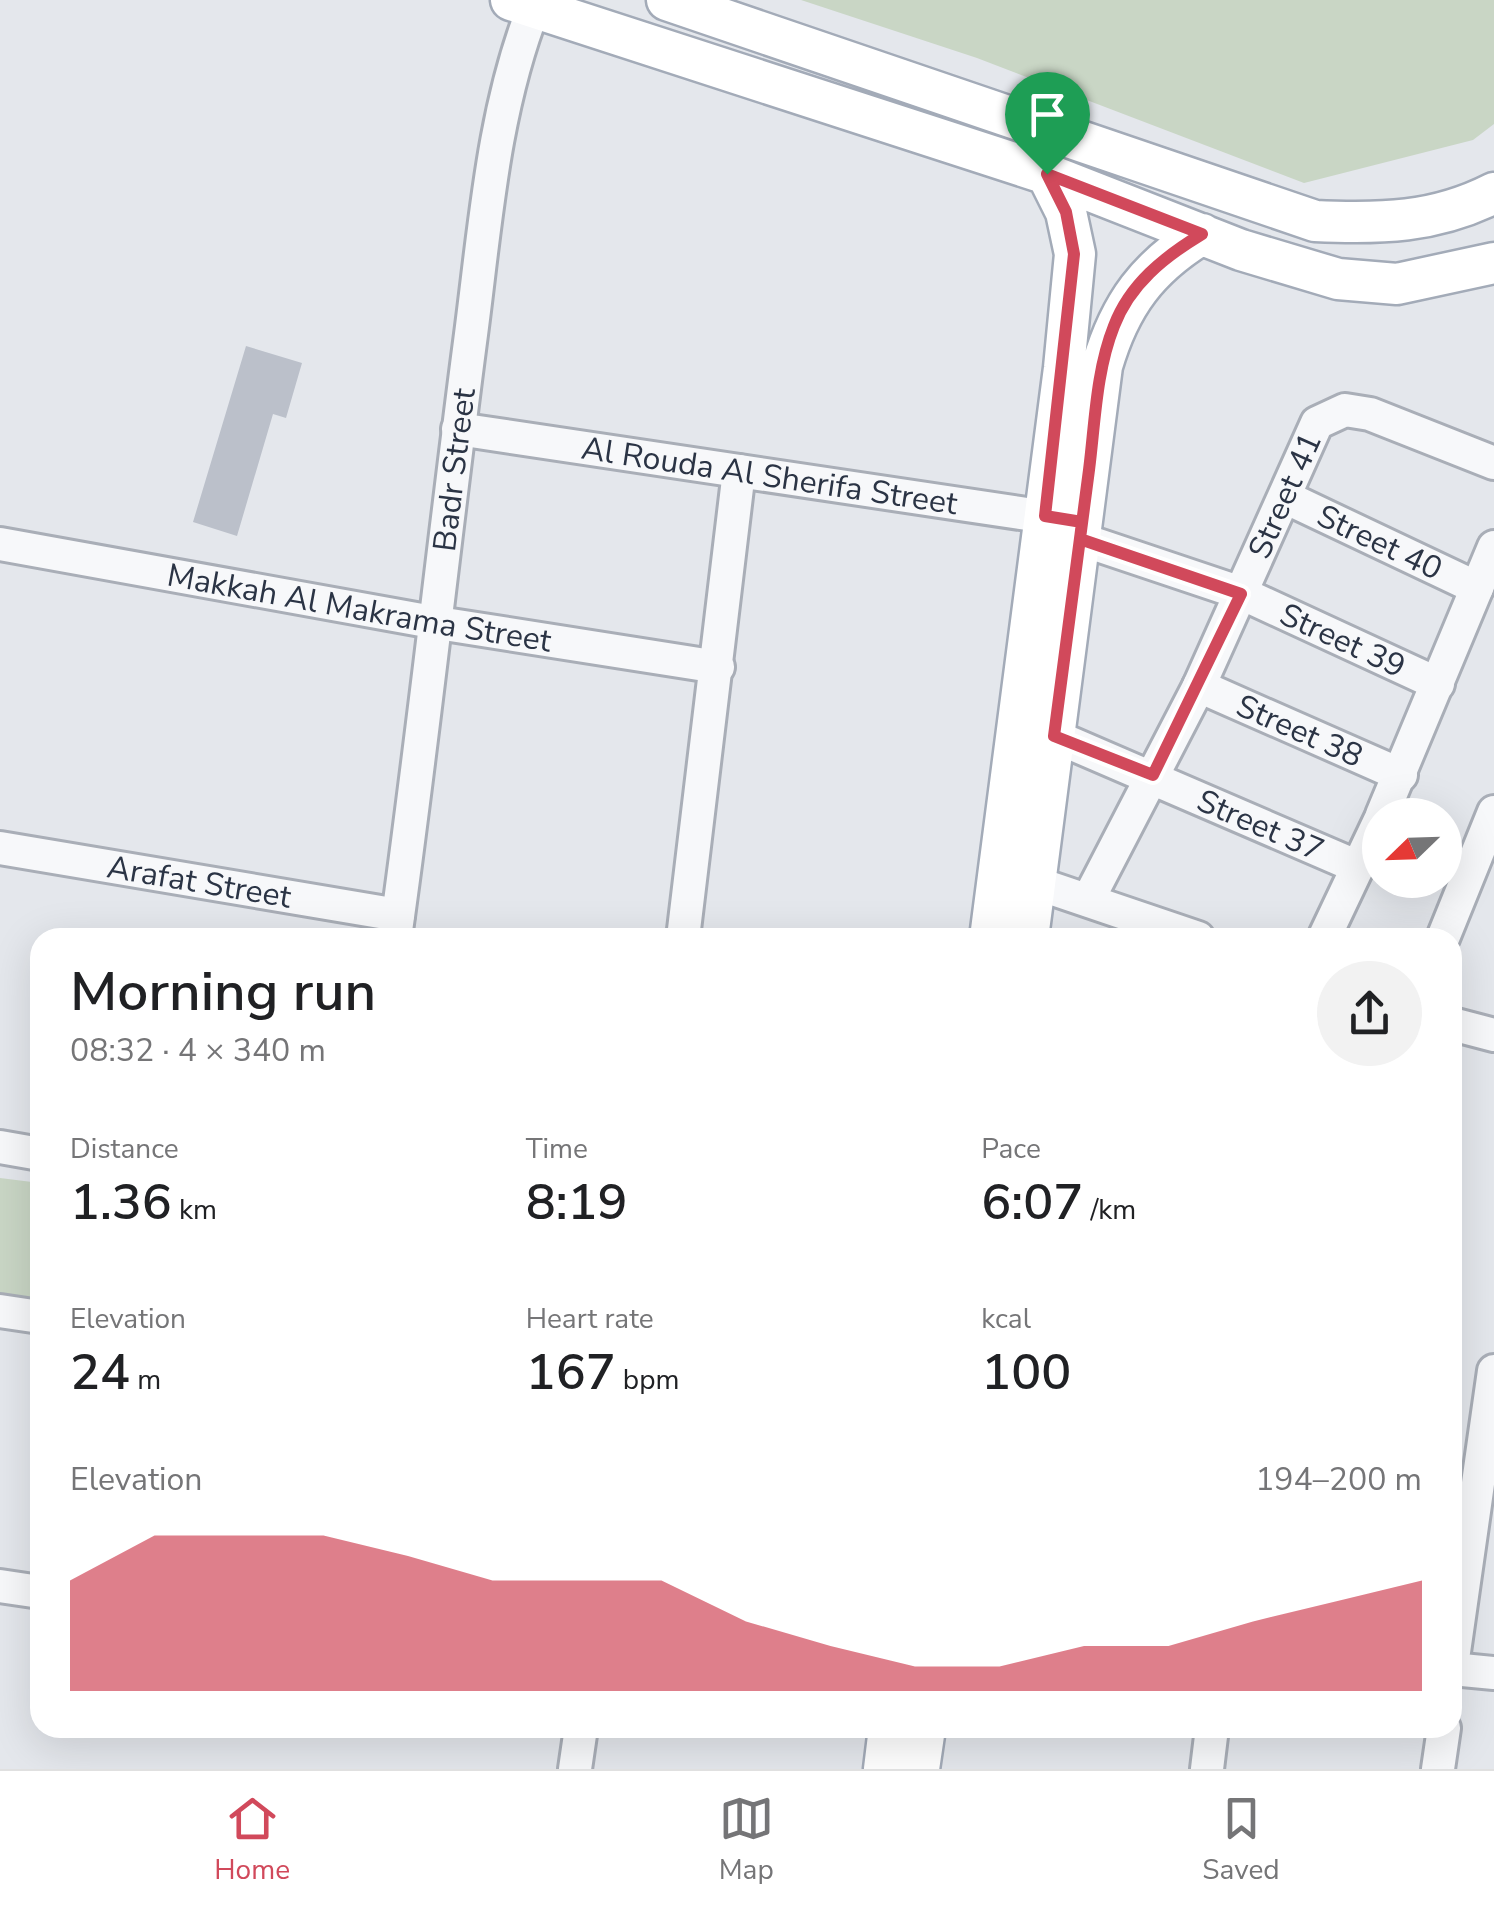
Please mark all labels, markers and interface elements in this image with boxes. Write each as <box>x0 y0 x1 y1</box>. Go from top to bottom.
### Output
pin <box>1005 72 1090 175</box>
icon: arrive <box>1020 87 1075 142</box>
street label: Badr Street <box>423 385 486 554</box>
street label: Street 41 <box>1238 426 1332 566</box>
street label: Al Rouda Al Sherifa Street <box>579 427 961 525</box>
street label: Street 40 <box>1310 494 1449 591</box>
street label: Makkah Al Makrama Street <box>164 554 555 663</box>
street label: Street 39 <box>1273 593 1412 688</box>
street label: Street 38 <box>1229 684 1369 777</box>
street label: Street 37 <box>1190 779 1330 872</box>
north arrow <box>1362 798 1462 898</box>
map controls <box>1362 798 1462 898</box>
street label: Arafat Street <box>104 845 295 919</box>
text: Morning run <box>70 954 376 1029</box>
button: share <box>1317 961 1422 1066</box>
text: 08:32 · 4 × 340 m <box>70 1029 326 1072</box>
text: Distance <box>70 1130 179 1168</box>
text: Time <box>526 1130 588 1168</box>
text: Pace <box>981 1130 1041 1168</box>
text: 1.36 <box>70 1168 172 1237</box>
text: 8:19 <box>526 1168 628 1237</box>
text: 6:07 <box>981 1168 1083 1237</box>
text: km <box>172 1191 217 1229</box>
text: /km <box>1083 1191 1136 1229</box>
text: Elevation <box>70 1300 186 1338</box>
text: Heart rate <box>526 1300 654 1338</box>
text: kcal <box>981 1300 1031 1338</box>
text: 24 <box>70 1338 130 1407</box>
text: 167 <box>526 1338 616 1407</box>
text: 100 <box>981 1338 1071 1407</box>
text: m <box>130 1361 161 1399</box>
text: bpm <box>616 1361 679 1399</box>
text: Elevation <box>70 1458 203 1501</box>
text: 194–200 m <box>1255 1458 1422 1501</box>
tab: Home <box>214 1791 290 1889</box>
tab: Map <box>719 1791 774 1889</box>
tab: Saved <box>1202 1791 1280 1889</box>

